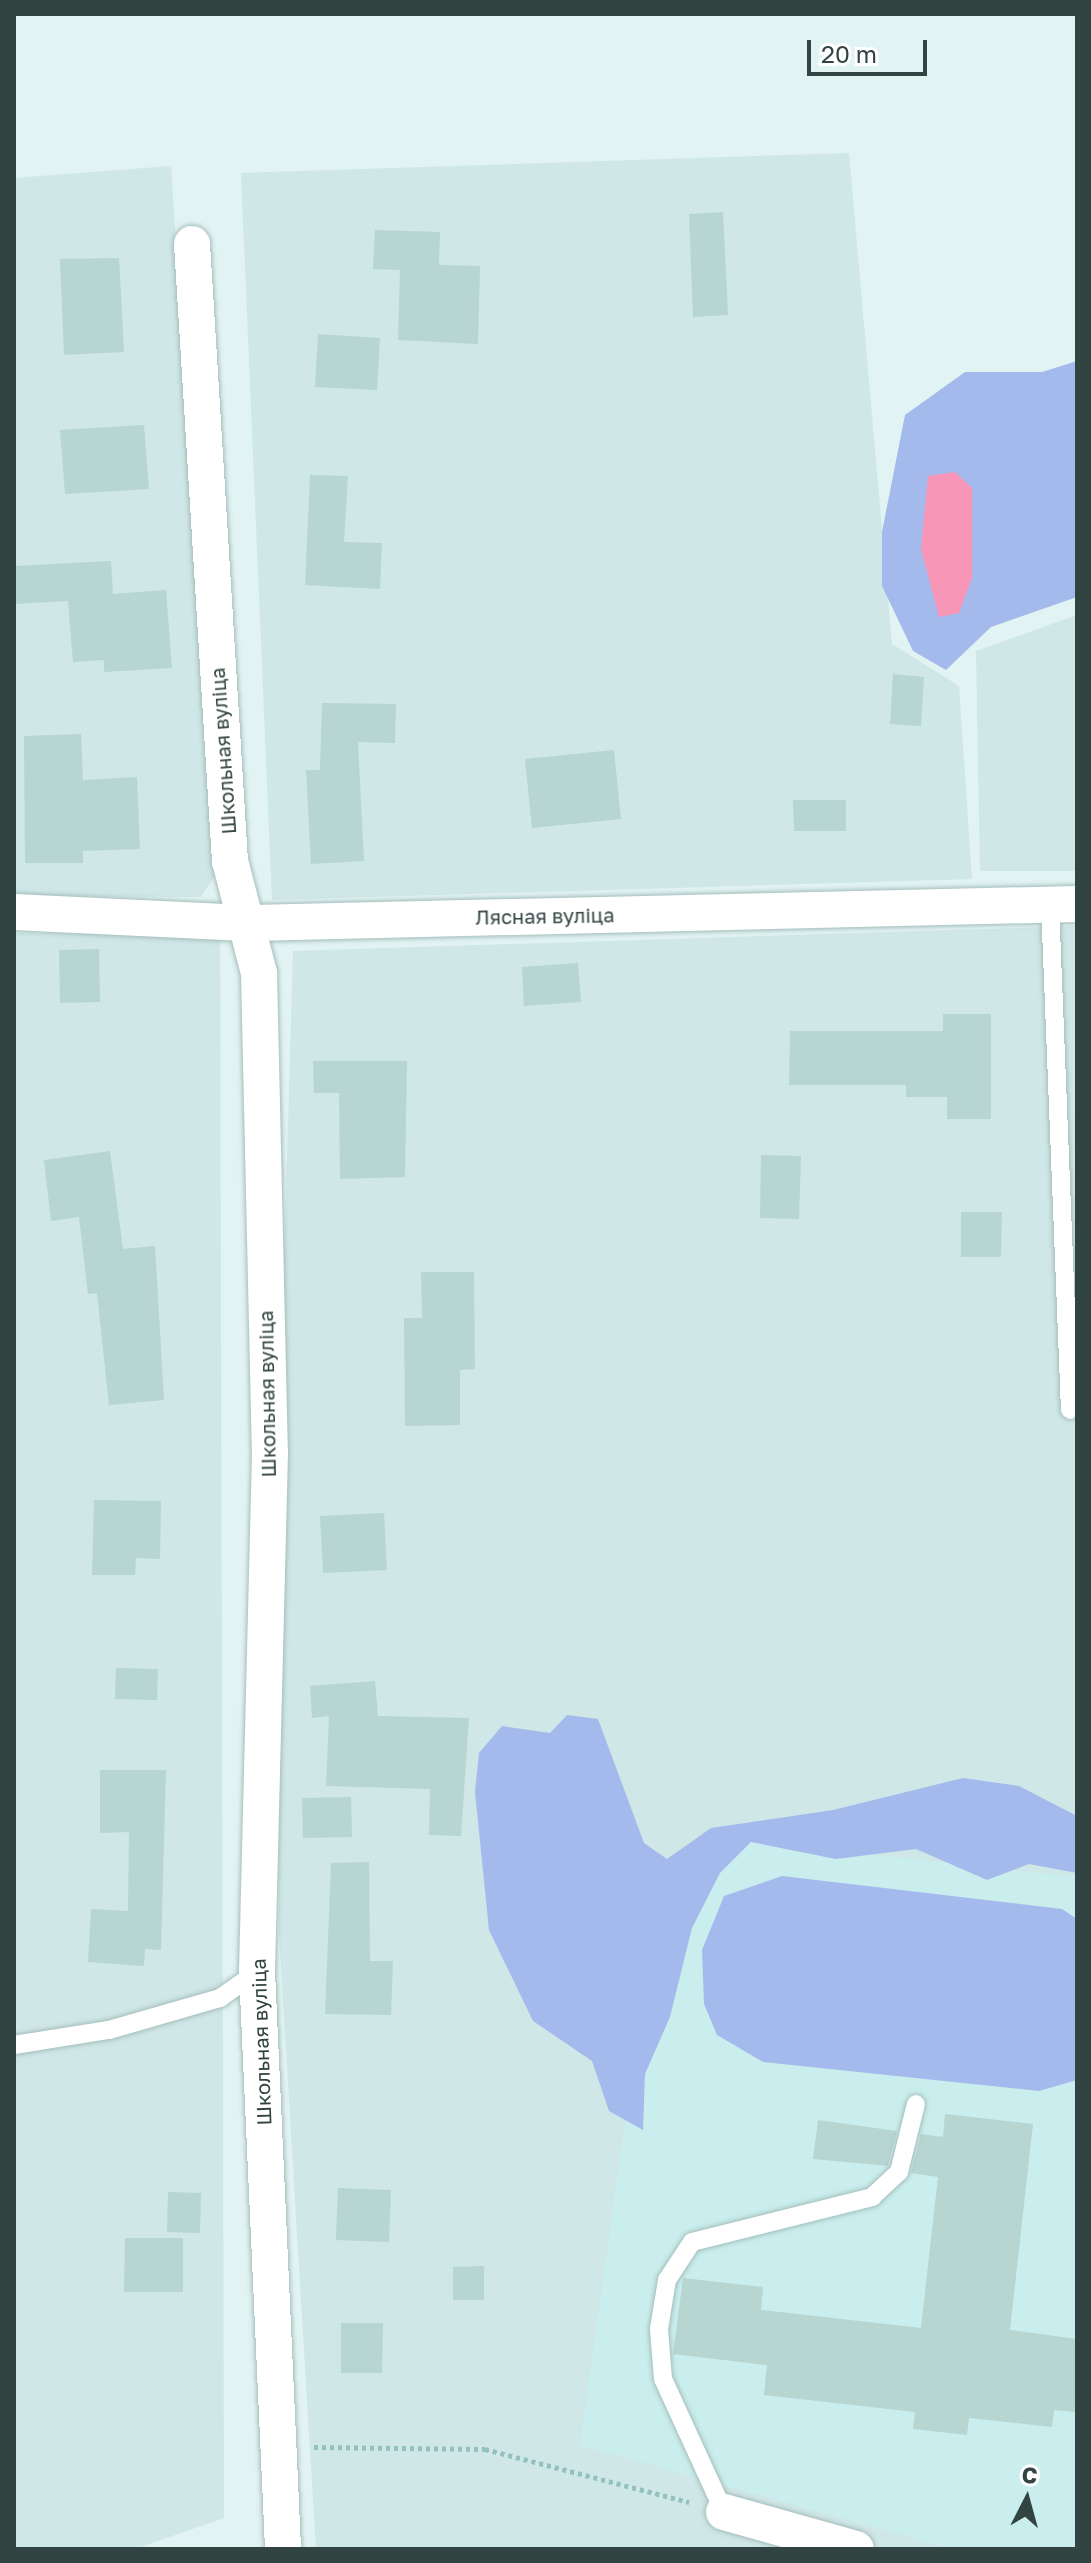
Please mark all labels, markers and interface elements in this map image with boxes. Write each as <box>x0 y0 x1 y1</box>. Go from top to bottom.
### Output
scale bar <box>811 24 931 74</box>
text: 20 m <box>821 39 877 68</box>
street label: Школьная вуліца <box>205 667 241 835</box>
street label: Лясная вуліца <box>475 903 615 929</box>
street label: Школьная вуліца <box>254 1310 280 1478</box>
street label: Школьная вуліца <box>246 1958 276 2126</box>
north arrow <box>987 2459 1067 2539</box>
text: С <box>1020 2460 1039 2489</box>

